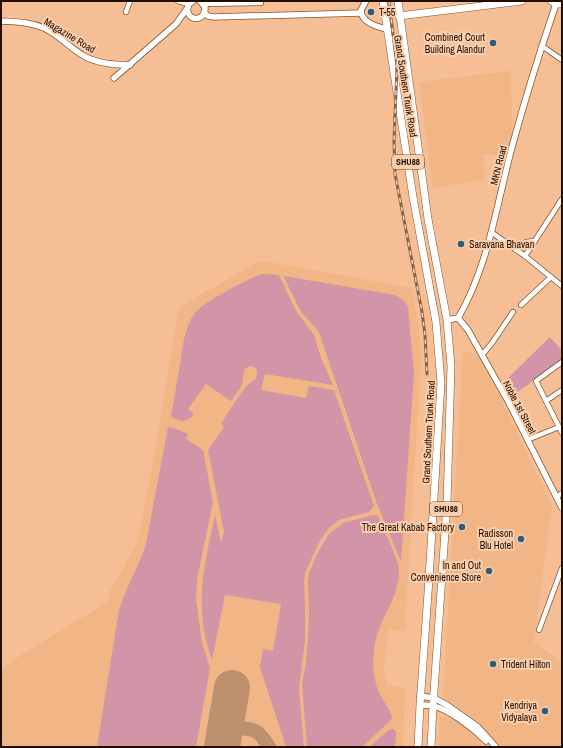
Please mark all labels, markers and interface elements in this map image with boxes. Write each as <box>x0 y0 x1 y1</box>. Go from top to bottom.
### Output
place label: T-55 <box>379 6 396 19</box>
marker: T-55 <box>366 7 376 17</box>
street label: Magazine Road <box>42 15 98 56</box>
place label: Combined Court Building Alandur <box>425 31 486 56</box>
street label: Grand Southern Trunk Road <box>391 34 420 138</box>
marker: Combined Court Building Alandur <box>488 38 498 48</box>
street label: MKN Road <box>487 144 510 186</box>
road number: SHU88 <box>392 155 424 169</box>
place label: Saravana Bhavan <box>469 238 534 251</box>
marker: Saravana Bhavan <box>456 239 466 249</box>
street label: Noble 1st Street <box>500 378 539 437</box>
street label: Grand Southern Trunk Road <box>419 380 438 484</box>
road number: SHU88 <box>430 502 462 516</box>
place label: The Great Kabab Factory <box>362 521 455 534</box>
marker: The Great Kabab Factory <box>457 522 467 532</box>
place label: Radisson Blu Hotel <box>478 527 513 552</box>
marker: Radisson Blu Hotel <box>516 534 526 544</box>
place label: In and Out Convenience Store <box>411 559 482 584</box>
marker: In and Out Convenience Store <box>484 566 494 576</box>
place label: Trident Hilton <box>501 658 550 671</box>
marker: Trident Hilton <box>488 659 498 669</box>
place label: Kendriya Vidyalaya <box>501 699 537 724</box>
marker: Kendriya Vidyalaya <box>540 706 550 716</box>

